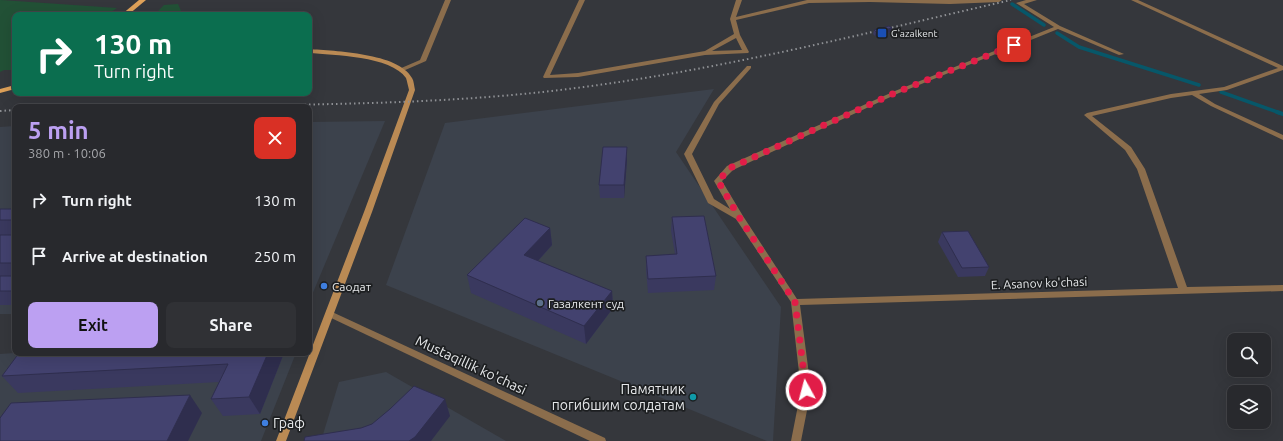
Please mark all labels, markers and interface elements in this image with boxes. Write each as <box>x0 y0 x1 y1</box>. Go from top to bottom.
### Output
marker: Gʻazalkent <box>876 27 888 39</box>
icon: right <box>28 28 80 80</box>
text: 130 m <box>94 28 172 59</box>
place label: Gʻazalkent <box>891 28 937 39</box>
pin <box>997 28 1031 62</box>
icon: arrive <box>1003 34 1025 56</box>
text: Turn right <box>94 61 174 81</box>
text: 5 min <box>28 117 89 144</box>
button: close <box>254 117 296 159</box>
text: 380 m · 10:06 <box>28 146 106 160</box>
icon: right <box>28 189 50 211</box>
text: Turn right <box>62 192 132 209</box>
text: 130 m <box>254 192 296 209</box>
icon: arrive <box>28 245 50 267</box>
text: Arrive at destination <box>62 248 208 265</box>
text: 250 m <box>254 248 296 265</box>
street label: E. Asanov ko'chasi <box>991 275 1088 291</box>
place label: Саодат <box>332 280 372 293</box>
marker: Саодат <box>319 281 329 291</box>
place label: Газалкент суд <box>548 297 624 310</box>
marker: Газалкент суд <box>535 298 545 308</box>
button: Exit <box>28 302 158 348</box>
button: Share <box>166 302 296 348</box>
street label: Mustaqillik ko'chasi <box>413 332 529 398</box>
map controls <box>1227 333 1271 429</box>
button: search <box>1227 333 1271 377</box>
position arrow <box>785 369 827 411</box>
place label: Памятник погибшим солдатам <box>552 381 685 413</box>
button: layers <box>1227 385 1271 429</box>
marker: Памятник погибшим солдатам <box>688 392 698 402</box>
place label: Граф <box>273 415 305 431</box>
marker: Граф <box>260 418 270 428</box>

